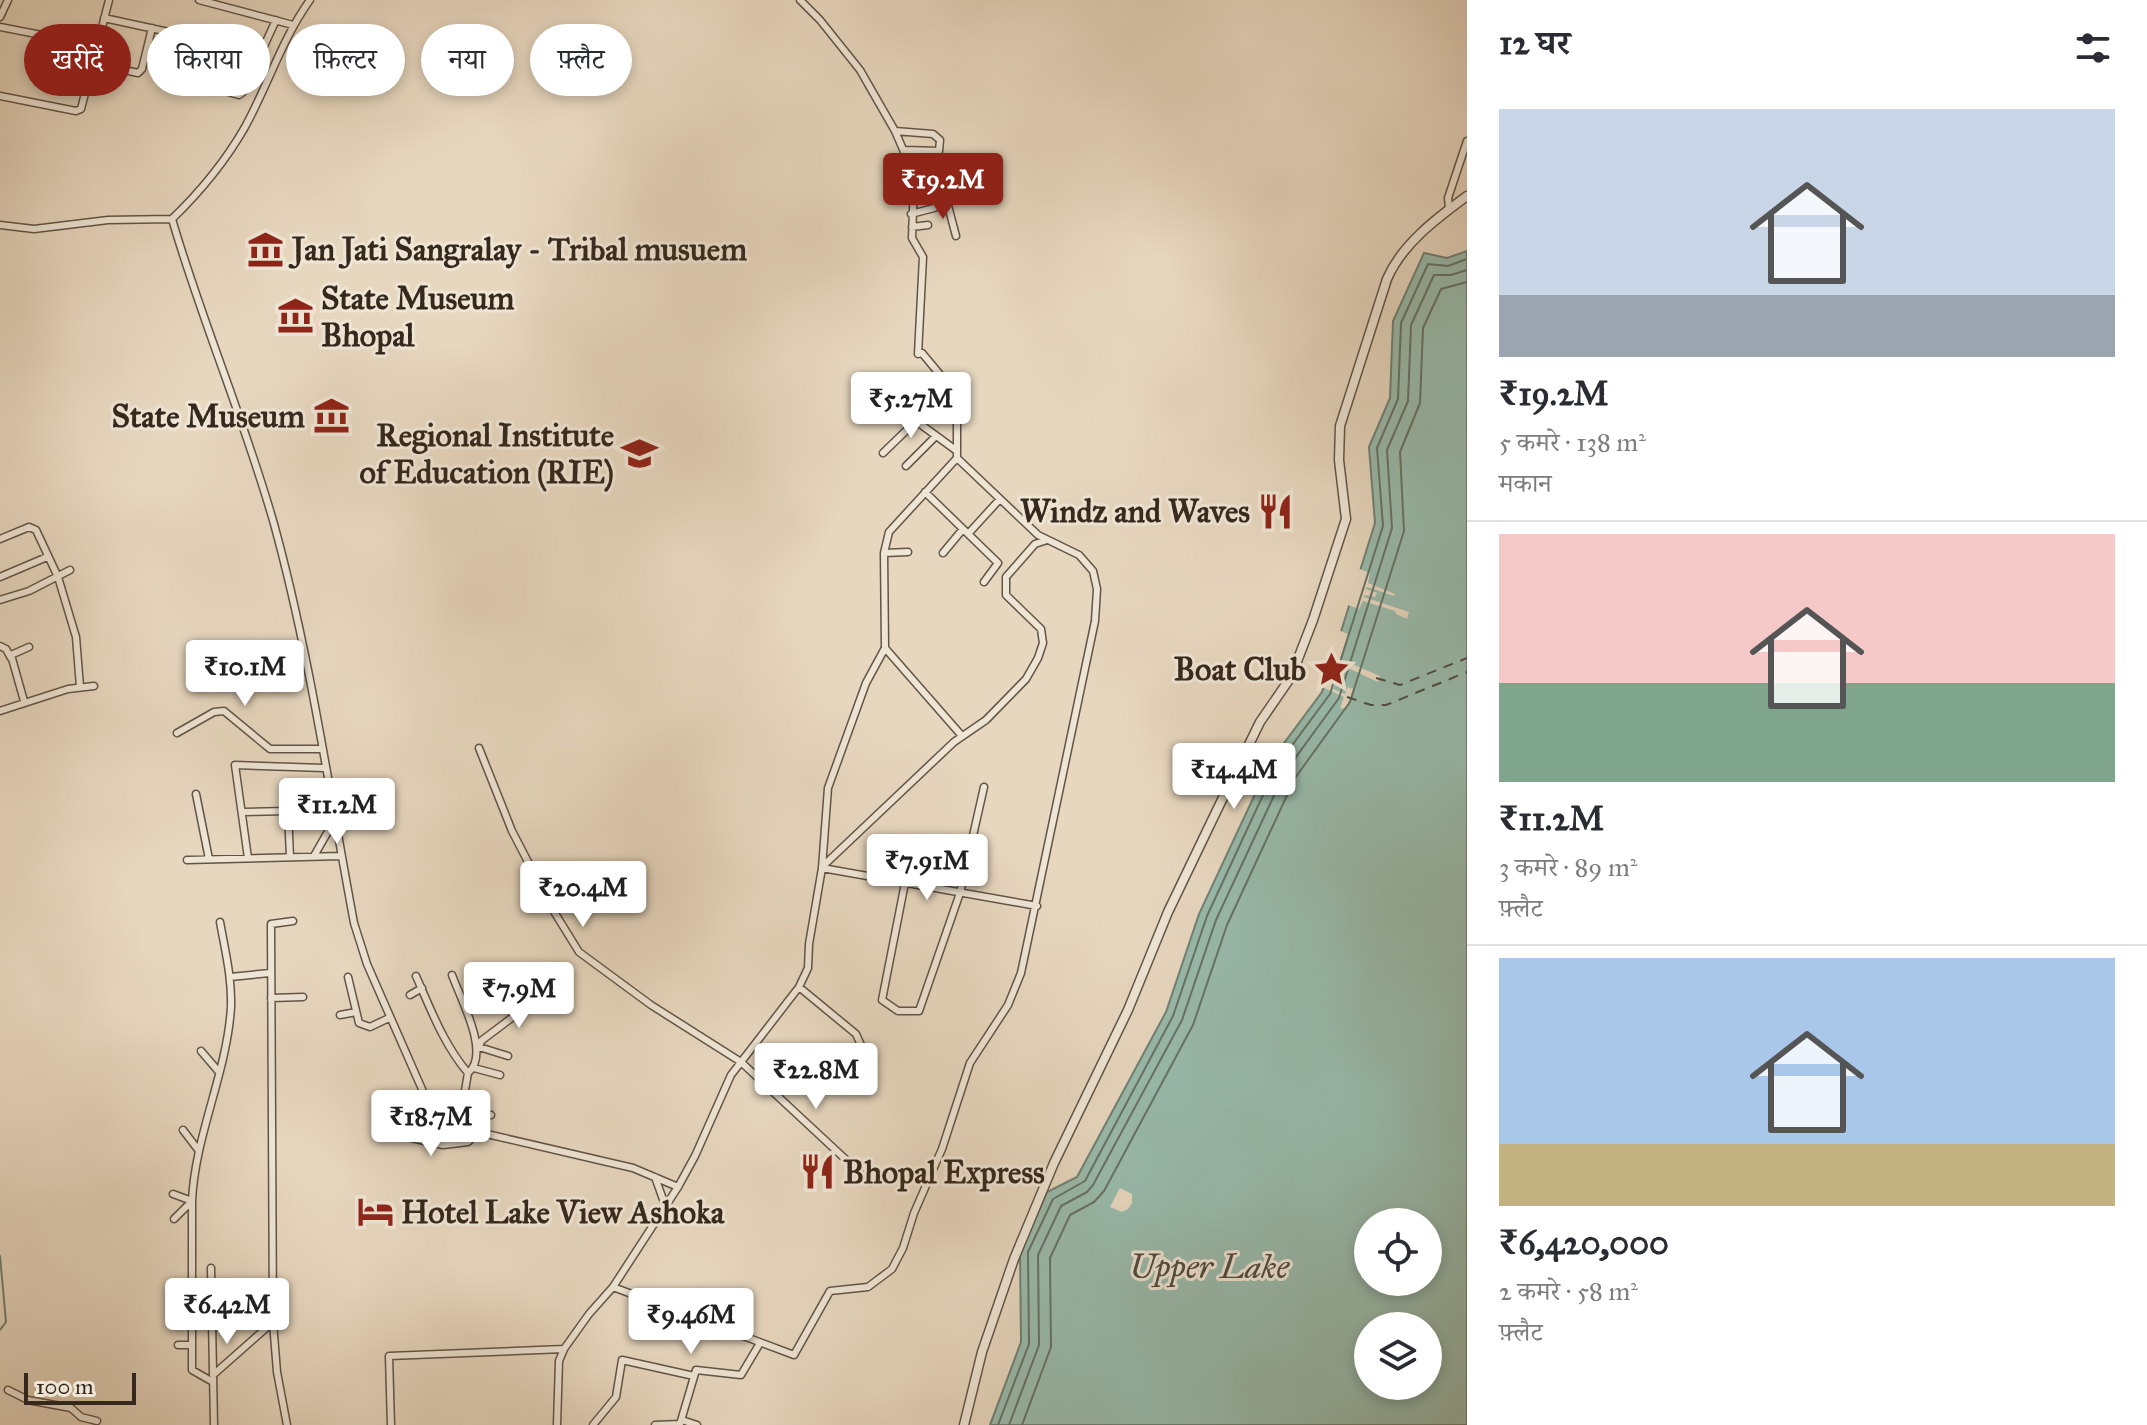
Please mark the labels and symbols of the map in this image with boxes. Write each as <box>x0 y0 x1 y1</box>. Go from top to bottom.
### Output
pin: ₹19.2M <box>878 153 1008 221</box>
museum icon: Jan Jati Sangralay - Tribal musuem <box>247 230 285 268</box>
place label: Jan Jati Sangralay - Tribal musuem <box>288 230 747 269</box>
place label: State Museum Bhopal <box>321 279 515 355</box>
museum icon: State Museum Bhopal <box>276 297 314 335</box>
pin: ₹5.27M <box>846 372 976 440</box>
place label: State Museum <box>112 397 305 436</box>
museum icon: State Museum <box>312 397 350 435</box>
place label: Regional Institute of Education (RIE) <box>359 416 614 492</box>
school or university icon: Regional Institute of Education (RIE) <box>621 434 659 472</box>
place label: Windz and Waves <box>1020 492 1250 531</box>
restaurant icon: Windz and Waves <box>1257 492 1295 530</box>
pin: ₹10.1M <box>180 640 310 708</box>
place label: Boat Club <box>1174 650 1306 689</box>
place icon: Boat Club <box>1313 650 1351 688</box>
pin: ₹14.4M <box>1169 743 1299 811</box>
pin: ₹11.2M <box>272 778 402 846</box>
pin: ₹7.91M <box>862 834 992 902</box>
pin: ₹20.4M <box>518 861 648 929</box>
pin: ₹7.9M <box>463 962 575 1030</box>
pin: ₹22.8M <box>751 1043 881 1111</box>
pin: ₹18.7M <box>366 1090 496 1158</box>
restaurant icon: Bhopal Express <box>798 1153 836 1191</box>
place label: Bhopal Express <box>843 1153 1045 1192</box>
hotel icon: Hotel Lake View Ashoka <box>356 1193 394 1231</box>
place label: Hotel Lake View Ashoka <box>401 1193 726 1232</box>
water label: Upper Lake <box>1129 1246 1290 1288</box>
pin: ₹6.42M <box>162 1278 292 1346</box>
pin: ₹9.46M <box>626 1288 756 1356</box>
scale bar <box>24 1369 136 1405</box>

